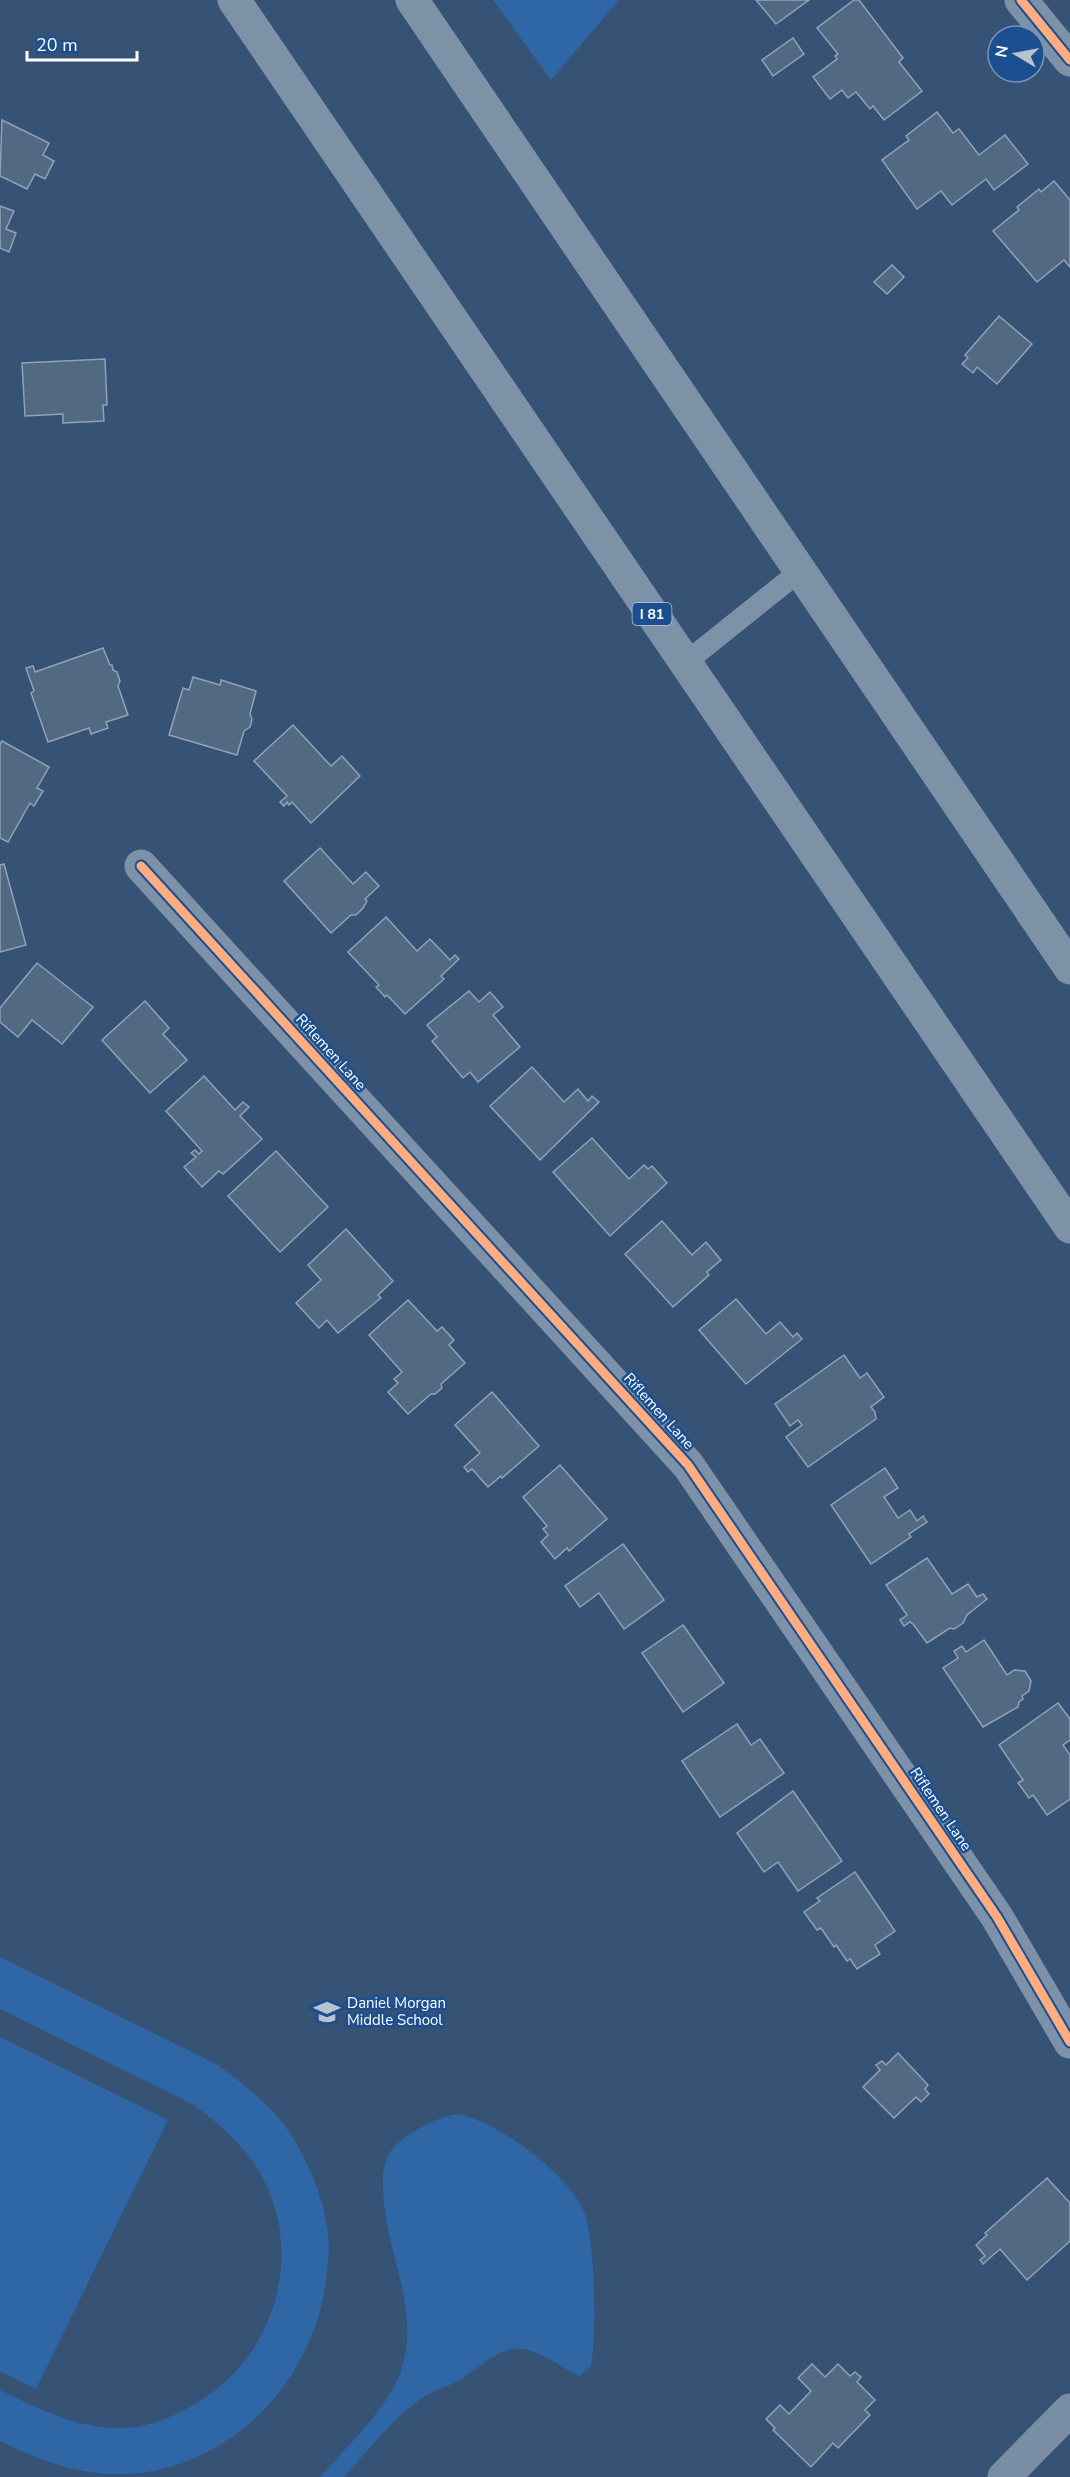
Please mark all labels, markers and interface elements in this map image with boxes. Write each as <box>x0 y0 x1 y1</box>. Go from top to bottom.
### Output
scale bar <box>27 24 136 62</box>
north arrow <box>986 24 1046 84</box>
text: 20 m <box>36 33 78 57</box>
text: N <box>990 44 1014 59</box>
road number: I 81 <box>632 603 672 625</box>
street label: Riflemen Lane <box>291 1009 371 1095</box>
street label: Riflemen Lane <box>619 1368 699 1454</box>
street label: Riflemen Lane <box>906 1763 976 1855</box>
place label: Daniel Morgan Middle School <box>347 1993 446 2030</box>
school or university icon: Daniel Morgan Middle School <box>312 1997 342 2027</box>

